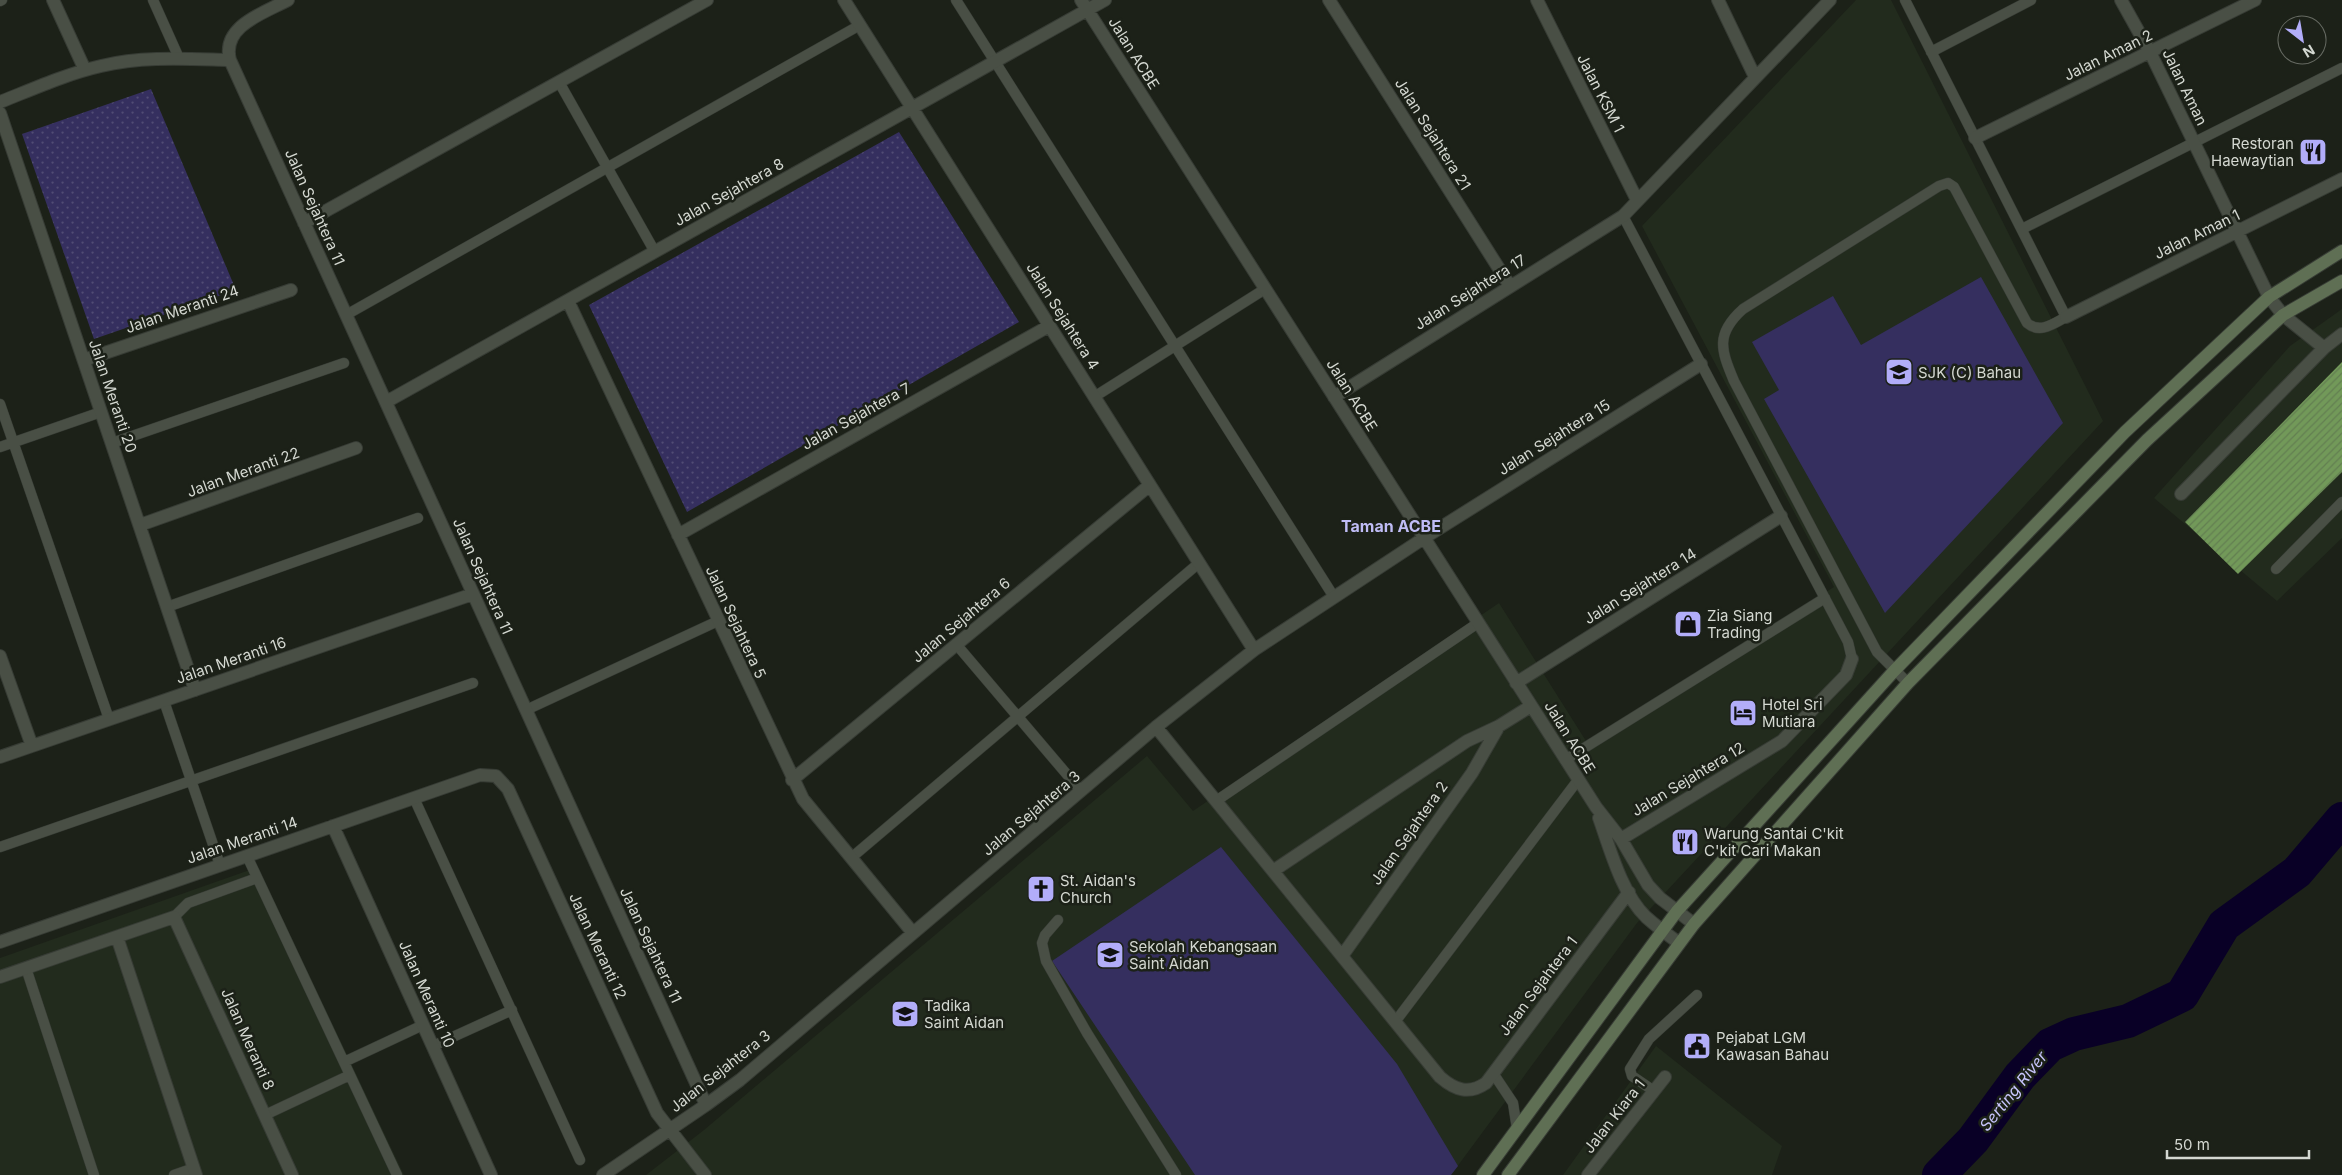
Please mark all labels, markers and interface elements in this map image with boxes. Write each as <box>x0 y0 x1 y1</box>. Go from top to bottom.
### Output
street label: Jalan ACBE <box>1104 13 1164 93</box>
north arrow <box>2277 15 2327 65</box>
street label: Jalan Aman 2 <box>2061 25 2155 85</box>
text: N <box>2300 42 2318 62</box>
street label: Jalan Aman <box>2158 46 2212 128</box>
street label: Jalan KSM 1 <box>1573 51 1629 135</box>
street label: Jalan Sejahtera 21 <box>1391 74 1475 194</box>
place label: Restoran Haewaytian <box>2211 134 2294 170</box>
restaurant icon: Restoran Haewaytian <box>2298 137 2328 167</box>
street label: Jalan Sejahtera 11 <box>281 146 349 268</box>
street label: Jalan Sejahtera 8 <box>671 154 787 230</box>
street label: Jalan Aman 1 <box>2151 205 2243 263</box>
street label: Jalan Sejahtera 17 <box>1411 250 1529 334</box>
street label: Jalan Sejahtera 4 <box>1022 259 1104 373</box>
street label: Jalan Meranti 24 <box>123 281 241 337</box>
street label: Jalan Meranti 20 <box>85 337 141 455</box>
street label: Jalan ACBE <box>1322 355 1382 435</box>
school or university icon: SJK (C) Bahau <box>1884 357 1914 387</box>
place label: SJK (C) Bahau <box>1918 363 2021 382</box>
street label: Jalan Sejahtera 7 <box>798 378 914 454</box>
street label: Jalan Sejahtera 15 <box>1495 395 1613 479</box>
street label: Jalan Meranti 22 <box>184 443 302 501</box>
street label: Jalan Sejahtera 11 <box>449 515 517 637</box>
district label: Taman ACBE <box>1341 516 1441 536</box>
street label: Jalan Sejahtera 14 <box>1580 544 1700 628</box>
street label: Jalan Sejahtera 5 <box>702 563 770 681</box>
street label: Jalan Sejahtera 6 <box>908 573 1014 667</box>
place label: Zia Siang Trading <box>1707 606 1772 642</box>
shop icon: Zia Siang Trading <box>1673 609 1703 639</box>
street label: Jalan Meranti 16 <box>173 632 289 688</box>
place label: Hotel Sri Mutiara <box>1762 695 1823 731</box>
street label: Jalan ACBE <box>1540 697 1600 777</box>
hotel icon: Hotel Sri Mutiara <box>1728 698 1758 728</box>
street label: Jalan Sejahtera 12 <box>1628 738 1748 820</box>
street label: Jalan Sejahtera 3 <box>978 766 1084 860</box>
street label: Jalan Sejahtera 2 <box>1366 777 1452 889</box>
street label: Jalan Meranti 14 <box>184 812 300 868</box>
place label: Warung Santai C'kit C'kit Cari Makan <box>1704 824 1844 860</box>
restaurant icon: Warung Santai C'kit C'kit Cari Makan <box>1670 827 1700 857</box>
place label: St. Aidan's Church <box>1060 871 1136 907</box>
church icon: St. Aidan's Church <box>1026 874 1056 904</box>
street label: Jalan Sejahtera 11 <box>616 884 686 1006</box>
street label: Jalan Meranti 12 <box>565 890 631 1002</box>
street label: Jalan Sejahtera 1 <box>1495 933 1581 1039</box>
street label: Jalan Meranti 10 <box>395 937 459 1051</box>
place label: Sekolah Kebangsaan Saint Aidan <box>1129 937 1277 973</box>
school or university icon: Sekolah Kebangsaan Saint Aidan <box>1095 940 1125 970</box>
street label: Jalan Meranti 8 <box>217 985 279 1093</box>
place label: Tadika Saint Aidan <box>924 996 1004 1032</box>
school or university icon: Tadika Saint Aidan <box>890 999 920 1029</box>
street label: Jalan Sejahtera 3 <box>666 1026 774 1116</box>
place label: Pejabat LGM Kawasan Bahau <box>1716 1028 1829 1064</box>
public building icon: Pejabat LGM Kawasan Bahau <box>1682 1031 1712 1061</box>
water label: Serting River <box>1975 1046 2052 1135</box>
street label: Jalan Kiara 1 <box>1579 1075 1649 1157</box>
scale bar <box>2167 1128 2310 1160</box>
text: 50 m <box>2174 1135 2210 1154</box>

